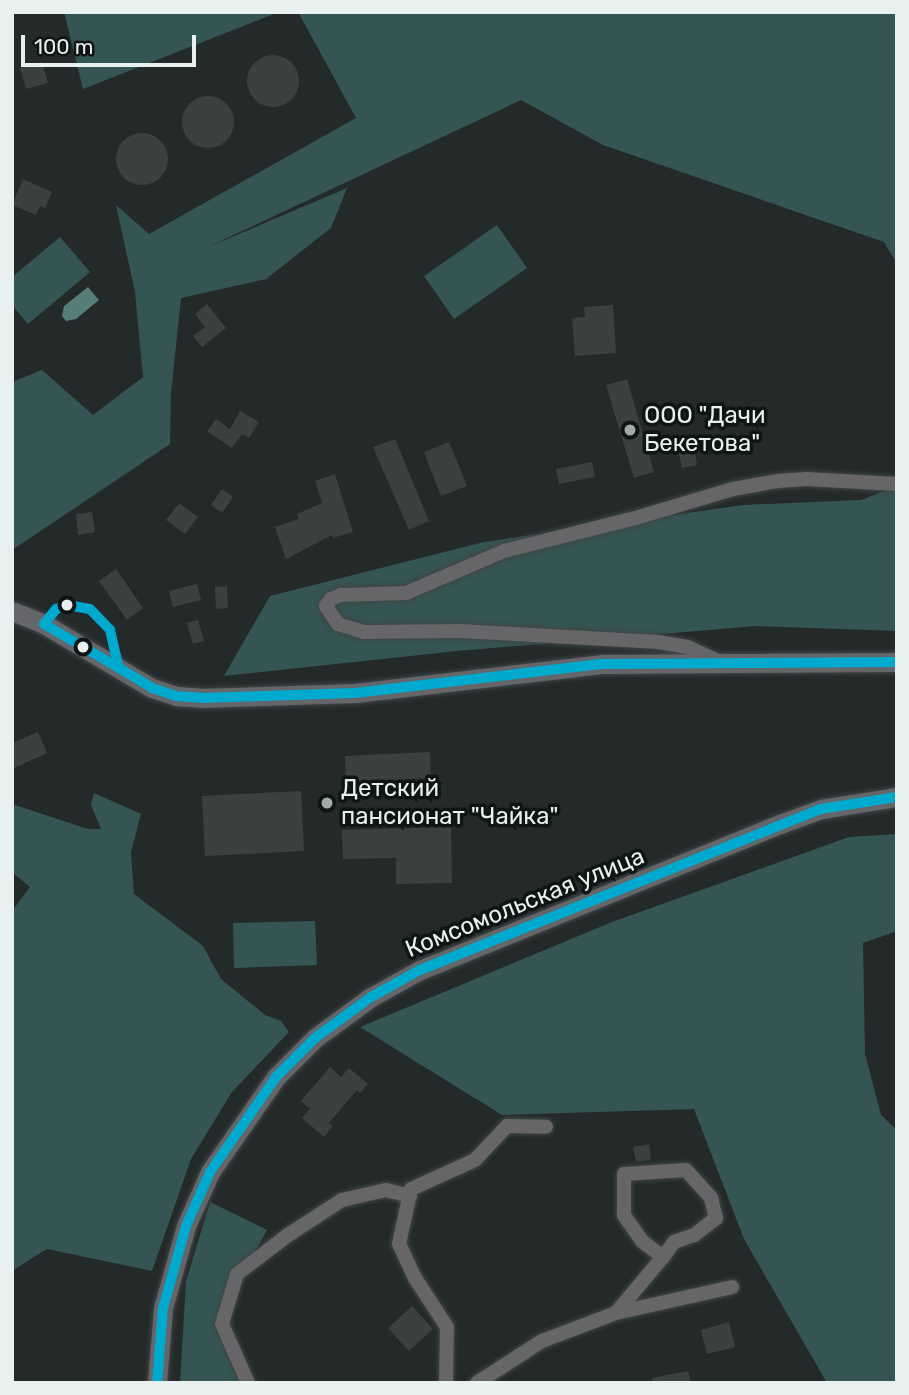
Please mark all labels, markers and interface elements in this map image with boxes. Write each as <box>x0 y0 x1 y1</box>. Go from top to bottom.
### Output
scale bar <box>24 21 200 65</box>
text: 100 m <box>34 34 93 59</box>
place label: ООО "Дачи Бекетова" <box>644 402 766 458</box>
marker: ООО "Дачи Бекетова" <box>622 422 638 438</box>
unlabelled marker <box>60 598 74 612</box>
unlabelled marker <box>76 640 90 654</box>
place label: Детский пансионат "Чайка" <box>341 775 558 831</box>
marker: Детский пансионат "Чайка" <box>319 795 335 811</box>
street label: Комсомольская улица <box>401 842 649 964</box>

